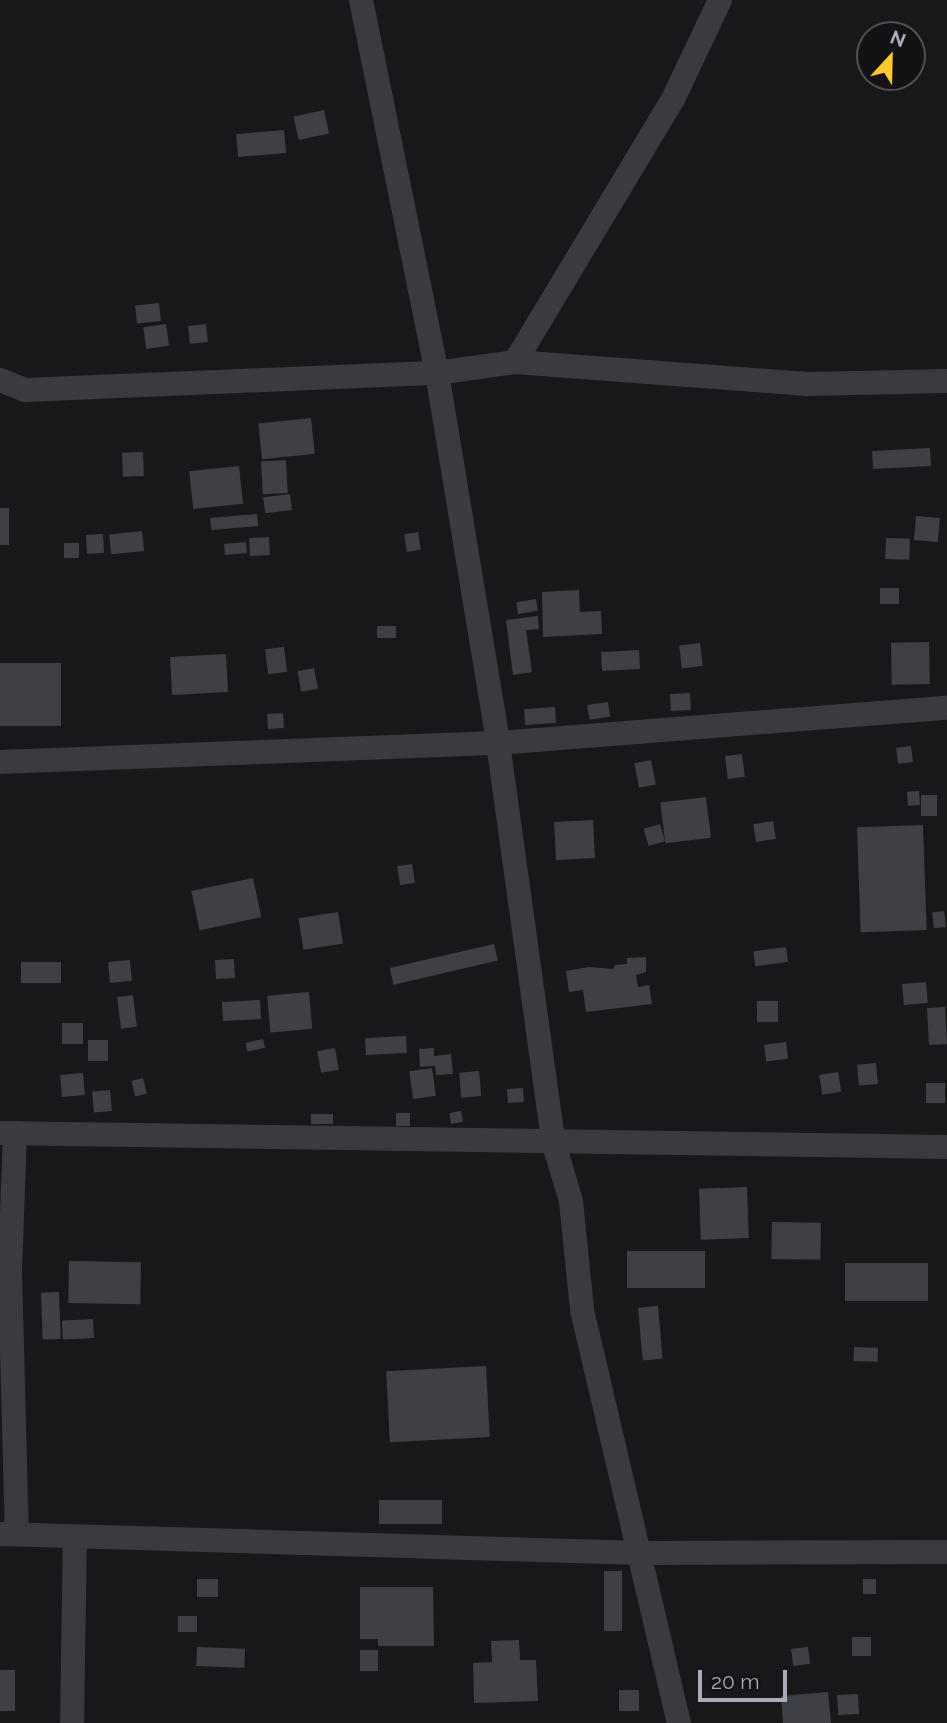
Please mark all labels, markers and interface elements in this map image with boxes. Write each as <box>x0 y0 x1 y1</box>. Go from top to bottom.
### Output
north arrow <box>856 21 926 91</box>
text: N <box>887 25 909 51</box>
scale bar <box>702 1656 791 1700</box>
text: 20 m <box>711 1669 759 1694</box>

